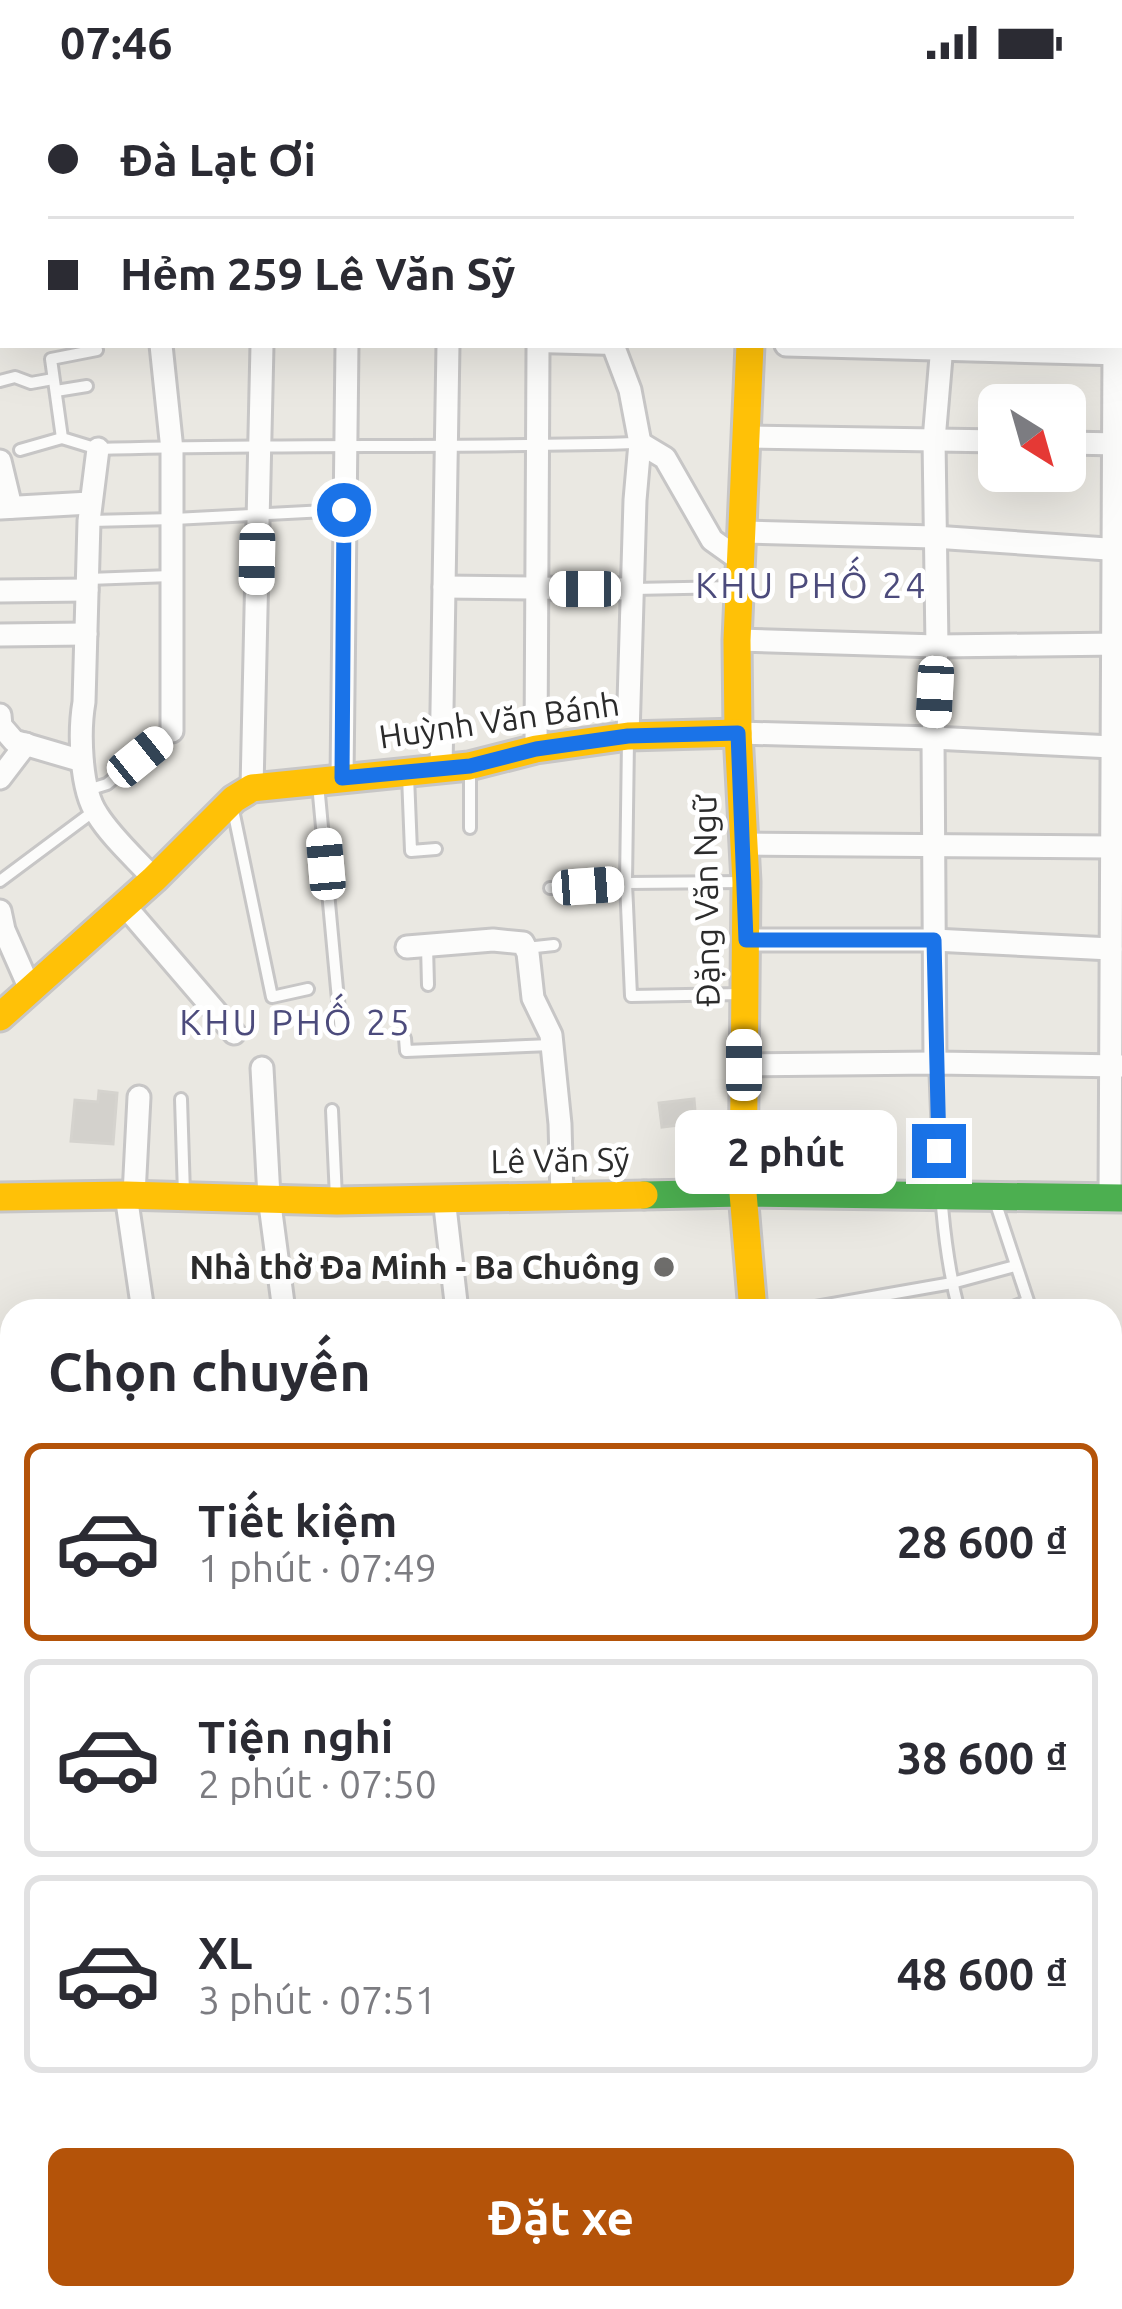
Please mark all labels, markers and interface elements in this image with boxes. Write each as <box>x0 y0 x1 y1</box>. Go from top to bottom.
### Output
text: 07:46 <box>60 17 173 68</box>
text: Đà Lạt Ơi <box>120 134 316 185</box>
text: Hẻm 259 Lê Văn Sỹ <box>120 248 515 299</box>
north arrow <box>978 384 1086 492</box>
map controls <box>978 384 1086 492</box>
route start <box>317 483 371 537</box>
car <box>238 523 276 595</box>
district label: KHU PHỐ 24 <box>695 556 929 605</box>
car <box>549 571 621 607</box>
car <box>915 655 955 729</box>
street label: Huỳnh Văn Bánh <box>376 684 621 755</box>
car <box>101 720 179 794</box>
street label: Đặng Văn Ngữ <box>685 793 726 1007</box>
car <box>305 827 347 901</box>
car <box>551 866 625 906</box>
district label: KHU PHỐ 25 <box>179 993 413 1042</box>
car <box>726 1029 762 1101</box>
callout: 2 phút <box>675 1109 897 1193</box>
route end <box>912 1124 966 1178</box>
text: 2 phút <box>727 1130 845 1173</box>
street label: Lê Văn Sỹ <box>490 1140 630 1179</box>
place label: Nhà thờ Đa Minh - Ba Chuông <box>189 1248 640 1285</box>
marker: Nhà thờ Đa Minh - Ba Chuông <box>651 1254 677 1280</box>
text: Chọn chuyến <box>48 1341 371 1401</box>
icon: car <box>54 1488 162 1596</box>
text: Tiết kiệm <box>198 1495 397 1546</box>
text: 28 600 ₫ <box>897 1516 1068 1567</box>
text: 1 phút · 07:49 <box>198 1546 437 1589</box>
icon: car <box>54 1704 162 1812</box>
text: Tiện nghi <box>198 1711 393 1762</box>
text: 38 600 ₫ <box>897 1732 1068 1783</box>
text: 2 phút · 07:50 <box>198 1762 437 1805</box>
icon: car <box>54 1920 162 2028</box>
text: XL <box>198 1927 252 1978</box>
text: 48 600 ₫ <box>897 1948 1068 1999</box>
text: 3 phút · 07:51 <box>198 1978 437 2021</box>
button: Đặt xe <box>48 2148 1074 2286</box>

